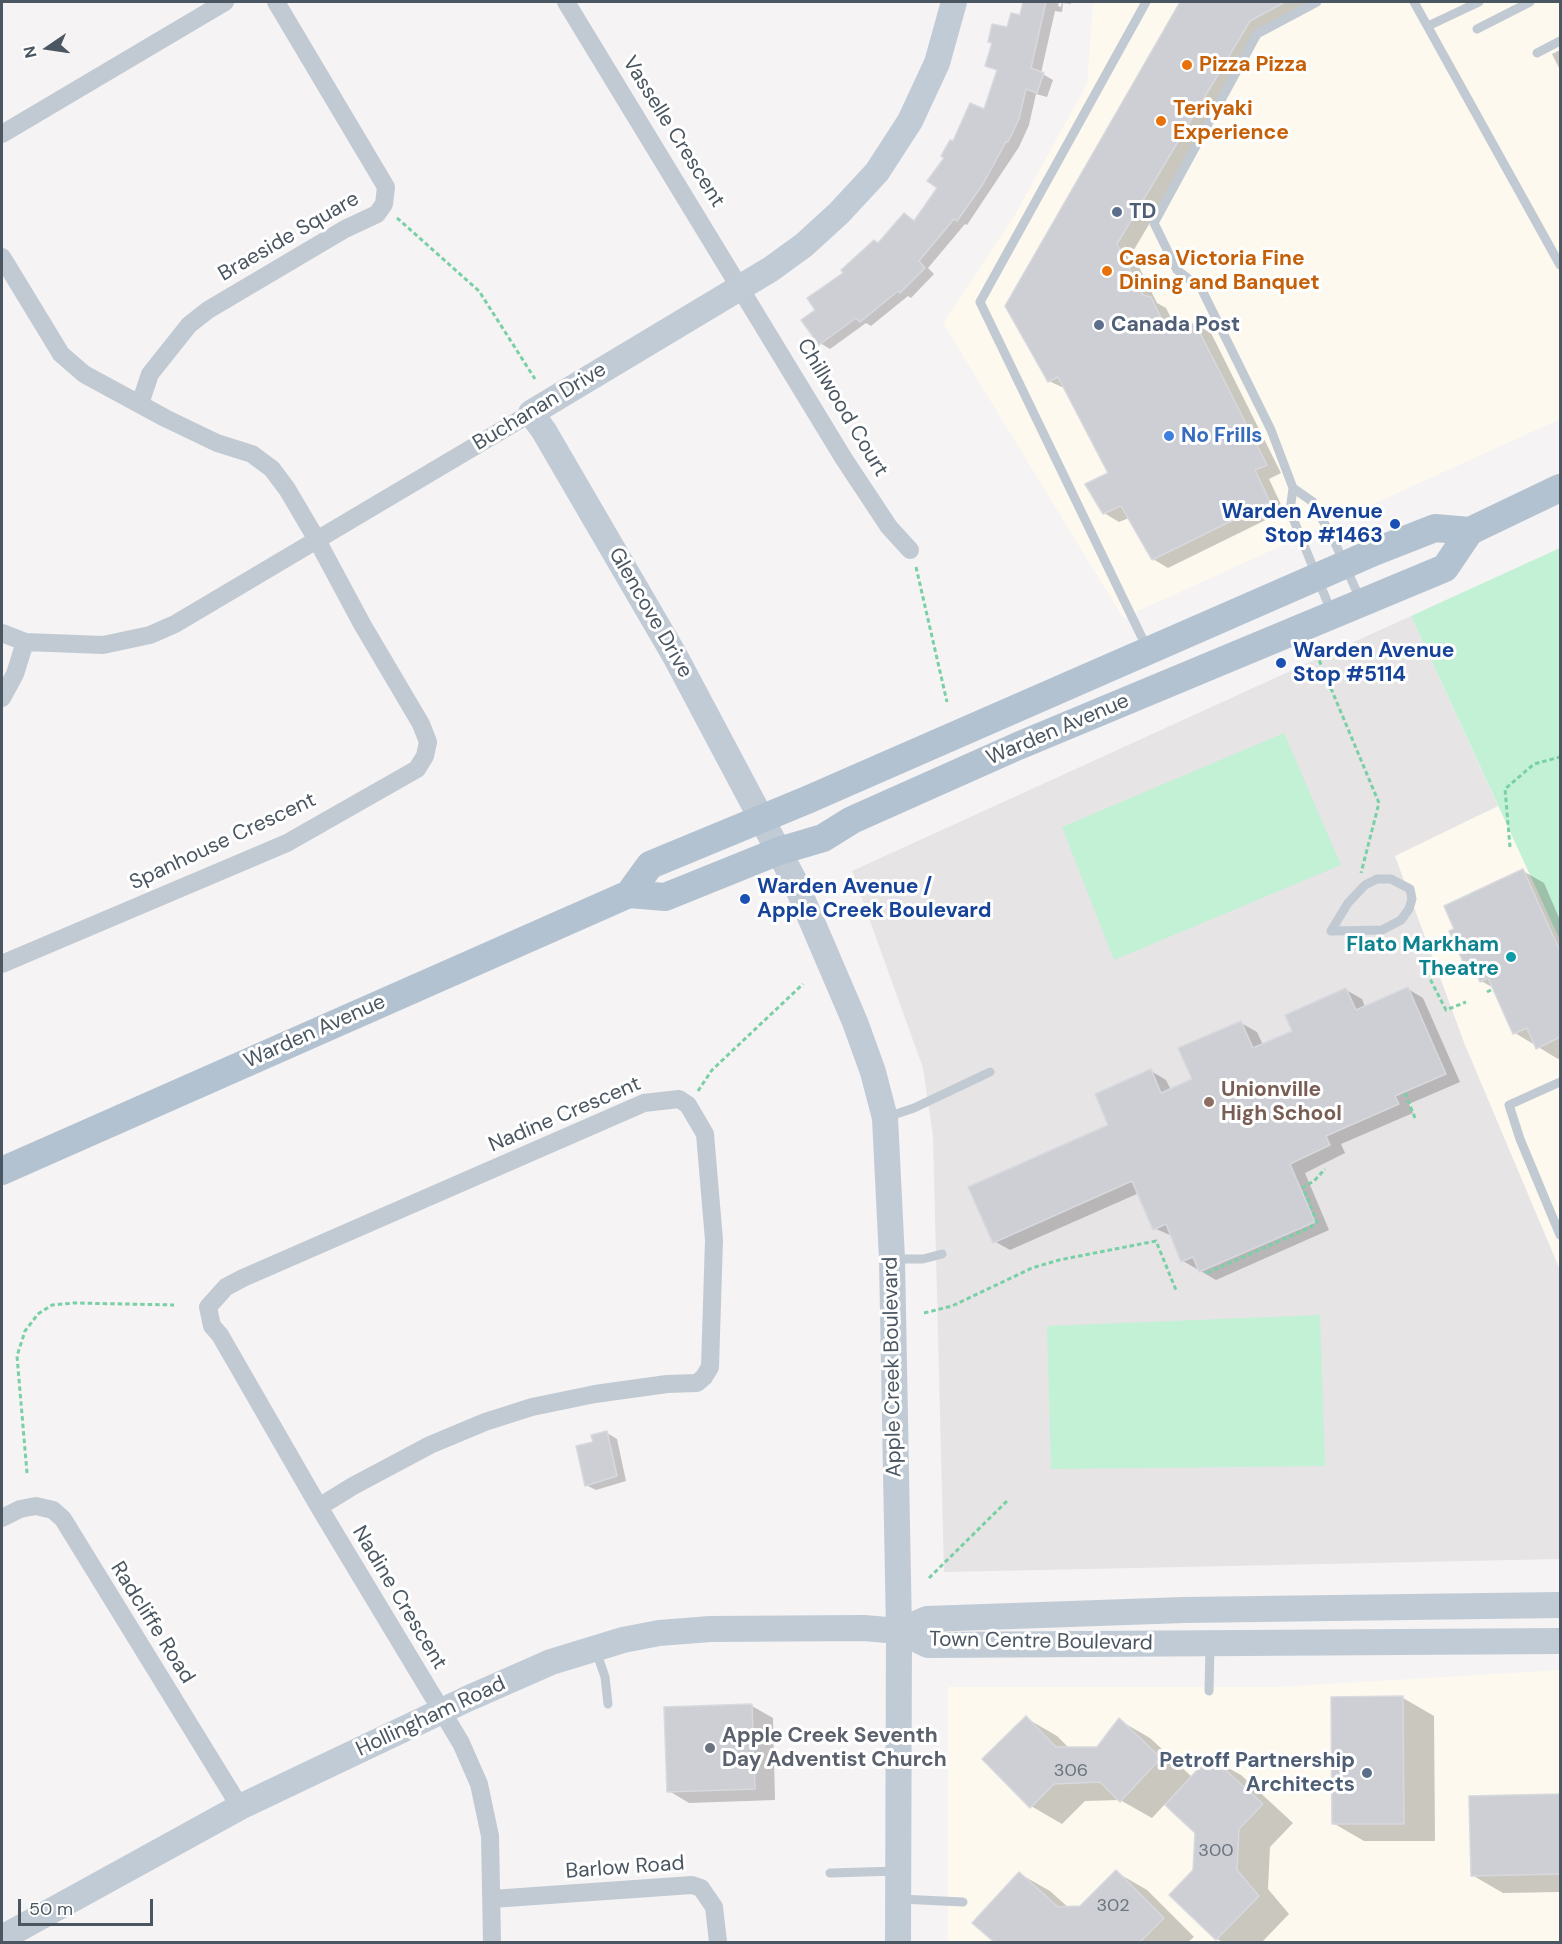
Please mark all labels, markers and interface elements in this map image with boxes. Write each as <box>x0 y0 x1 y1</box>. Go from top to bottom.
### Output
north arrow <box>18 18 78 78</box>
text: N <box>18 44 42 60</box>
street label: Vasselle Crescent <box>616 52 730 212</box>
place label: Pizza Pizza <box>1199 52 1307 78</box>
marker: Pizza Pizza <box>1180 58 1194 72</box>
place label: Teriyaki Experience <box>1173 96 1289 146</box>
marker: Teriyaki Experience <box>1154 114 1168 128</box>
street label: Braeside Square <box>214 187 364 287</box>
place label: TD <box>1129 199 1156 225</box>
marker: TD <box>1110 205 1124 219</box>
place label: Casa Victoria Fine Dining and Banquet <box>1119 246 1320 296</box>
marker: Casa Victoria Fine Dining and Banquet <box>1100 264 1114 278</box>
place label: Canada Post <box>1111 312 1240 338</box>
marker: Canada Post <box>1092 318 1106 332</box>
street label: Chillwood Court <box>791 334 893 482</box>
street label: Buchanan Drive <box>469 357 611 457</box>
place label: No Frills <box>1181 423 1262 449</box>
marker: No Frills <box>1162 429 1176 443</box>
place label: Warden Avenue Stop #1463 <box>1222 499 1383 549</box>
marker: Warden Avenue Stop #1463 <box>1388 517 1402 531</box>
street label: Glencove Drive <box>603 543 697 683</box>
place label: Warden Avenue Stop #5114 <box>1293 638 1454 688</box>
marker: Warden Avenue Stop #5114 <box>1274 656 1288 670</box>
street label: Warden Avenue <box>983 689 1133 771</box>
street label: Spanhouse Crescent <box>126 788 320 896</box>
place label: Warden Avenue / Apple Creek Boulevard <box>757 874 992 924</box>
marker: Warden Avenue / Apple Creek Boulevard <box>738 892 752 906</box>
place label: Flato Markham Theatre <box>1346 932 1499 982</box>
marker: Flato Markham Theatre <box>1504 950 1518 964</box>
street label: Warden Avenue <box>240 990 390 1074</box>
street label: Nadine Crescent <box>485 1072 645 1158</box>
place label: Unionville High School <box>1221 1077 1342 1127</box>
marker: Unionville High School <box>1202 1095 1216 1109</box>
street label: Apple Creek Boulevard <box>878 1256 908 1478</box>
street label: Nadine Crescent <box>346 1522 452 1674</box>
street label: Radcliffe Road <box>105 1557 199 1689</box>
street label: Town Centre Boulevard <box>929 1627 1153 1657</box>
street label: Hollingham Road <box>352 1671 510 1763</box>
place label: Apple Creek Seventh Day Adventist Church <box>722 1723 947 1773</box>
marker: Apple Creek Seventh Day Adventist Church <box>703 1741 717 1755</box>
place label: Petroff Partnership Architects <box>1159 1748 1355 1798</box>
house number: 306 <box>1054 1760 1088 1782</box>
marker: Petroff Partnership Architects <box>1360 1766 1374 1780</box>
house number: 300 <box>1198 1840 1234 1862</box>
street label: Barlow Road <box>565 1851 685 1885</box>
scale bar <box>21 1887 156 1925</box>
house number: 302 <box>1096 1895 1130 1917</box>
text: 50 m <box>29 1897 73 1921</box>

